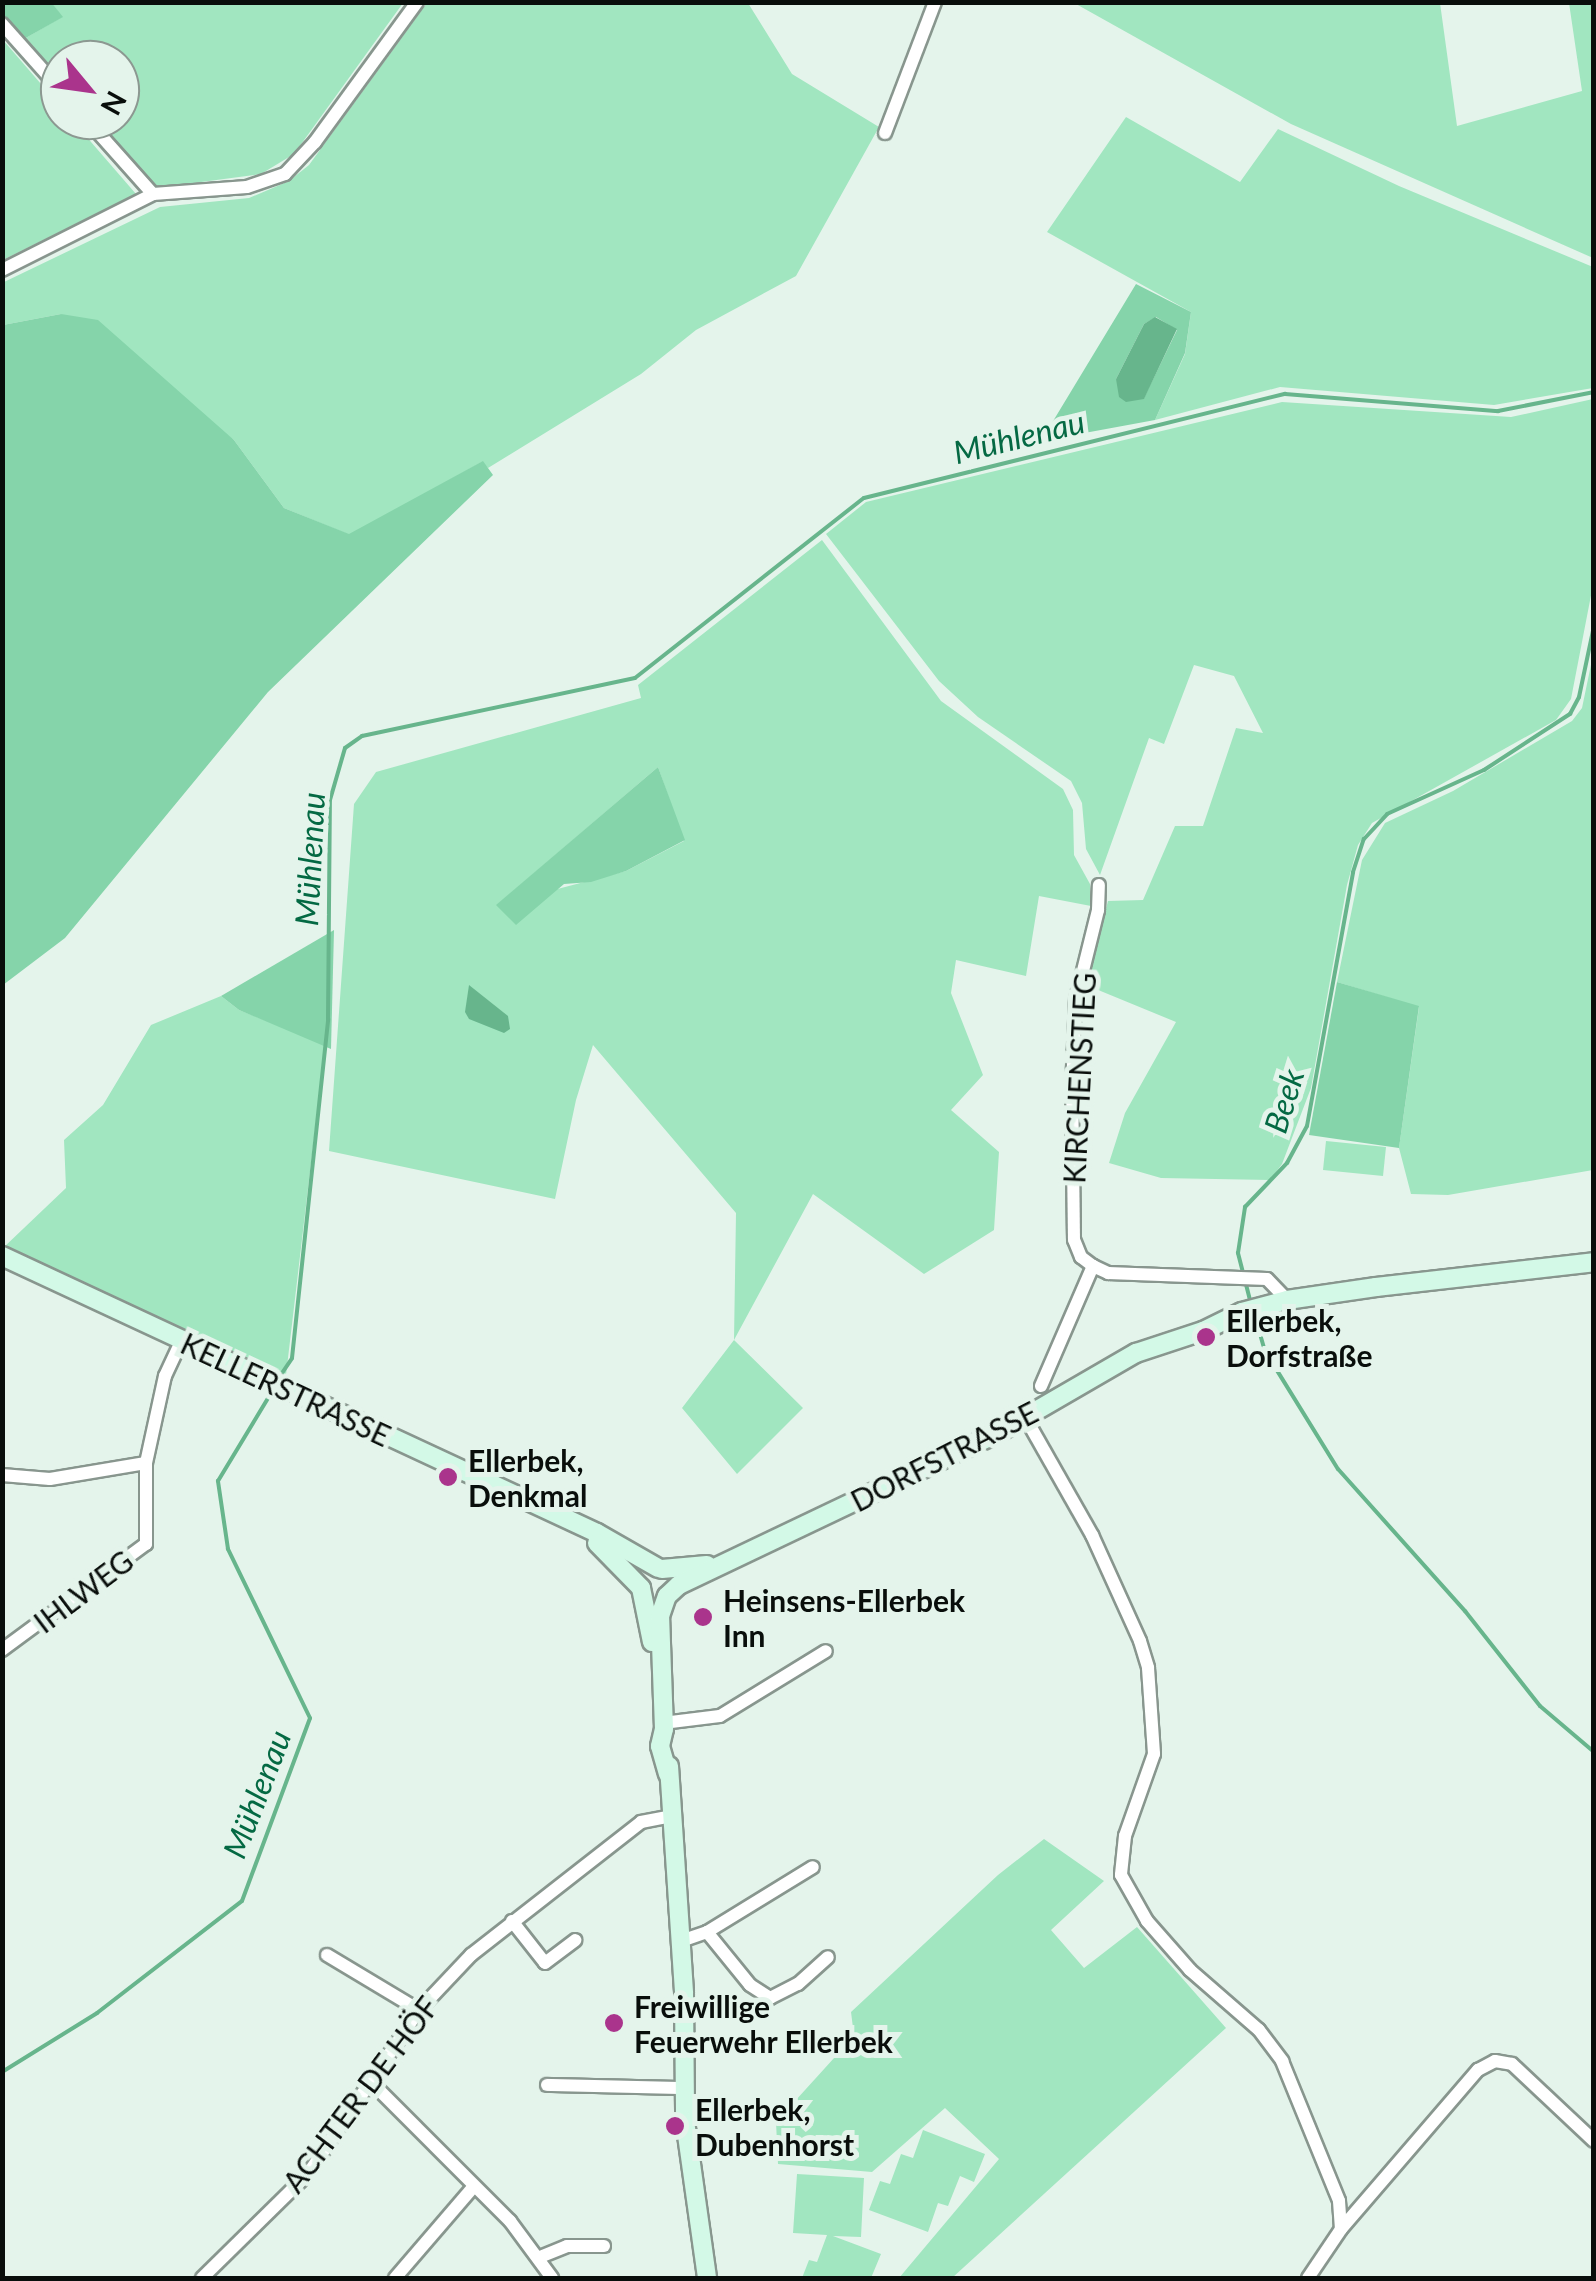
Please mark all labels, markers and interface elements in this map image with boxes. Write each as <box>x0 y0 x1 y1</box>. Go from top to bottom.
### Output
north arrow <box>40 40 140 140</box>
text: N <box>94 86 135 121</box>
water label: Mühlenau <box>949 402 1089 472</box>
water label: Mühlenau <box>287 791 333 927</box>
street label: KIRCHENSTIEG <box>1055 972 1103 1184</box>
water label: Beek <box>1256 1064 1312 1138</box>
place label: Ellerbek, Dorfstraße <box>1226 1302 1372 1372</box>
street label: KELLERSTRASSE <box>175 1325 397 1453</box>
marker: Ellerbek, Dorfstraße <box>1195 1326 1217 1348</box>
street label: DORFSTRASSE <box>844 1393 1044 1519</box>
place label: Ellerbek, Denkmal <box>468 1442 587 1512</box>
marker: Ellerbek, Denkmal <box>437 1466 459 1488</box>
street label: IHLWEG <box>26 1542 140 1640</box>
place label: Heinsens-Ellerbek Inn <box>723 1582 965 1652</box>
marker: Heinsens-Ellerbek Inn <box>692 1606 714 1628</box>
water label: Mühlenau <box>215 1725 299 1863</box>
place label: Freiwillige Feuerwehr Ellerbek <box>634 1988 893 2058</box>
street label: ACHTER DE HÖF <box>275 1989 445 2199</box>
marker: Freiwillige Feuerwehr Ellerbek <box>603 2012 625 2034</box>
place label: Ellerbek, Dubenhorst <box>695 2091 854 2162</box>
marker: Ellerbek, Dubenhorst <box>664 2115 686 2137</box>

